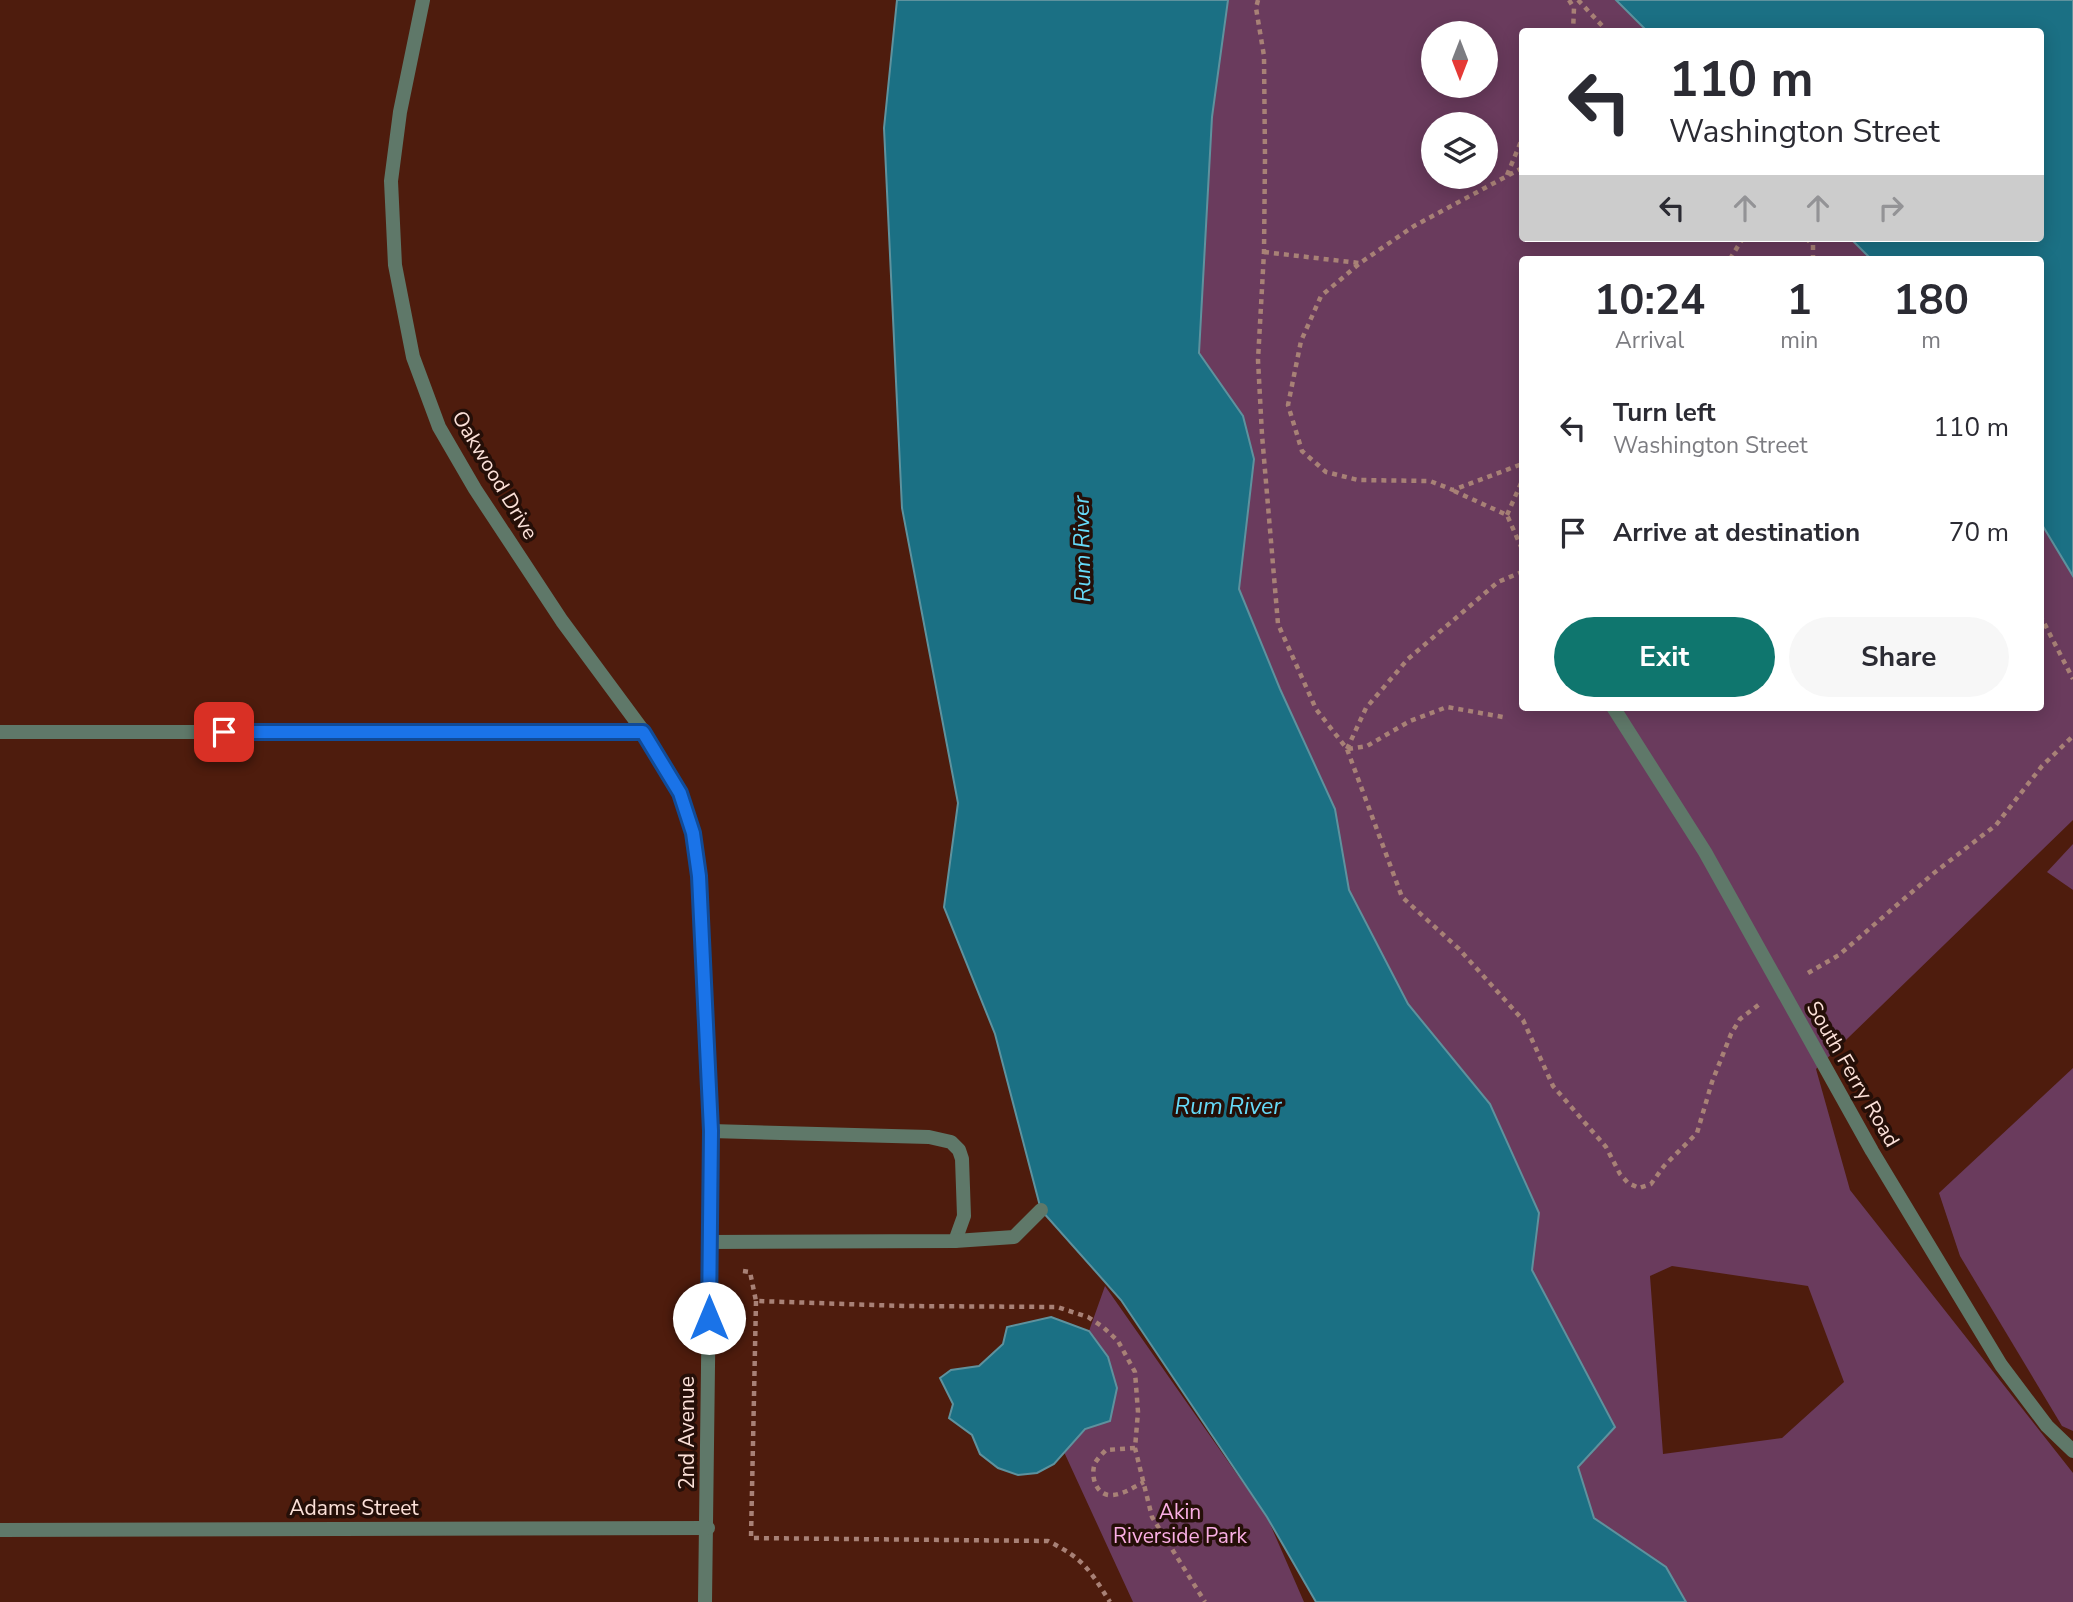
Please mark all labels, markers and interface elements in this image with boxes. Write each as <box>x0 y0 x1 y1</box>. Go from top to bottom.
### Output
north arrow <box>1421 21 1498 98</box>
map controls <box>1421 21 1498 189</box>
text: 110 m <box>1669 46 1813 113</box>
icon: left <box>1554 56 1645 147</box>
text: Washington Street <box>1669 110 1940 153</box>
button: layers <box>1421 112 1498 189</box>
icon: left <box>1653 189 1691 227</box>
icon: ahead <box>1726 189 1764 227</box>
icon: ahead <box>1799 189 1837 227</box>
icon: right <box>1872 189 1910 227</box>
text: 10:24 <box>1594 272 1705 329</box>
text: 1 <box>1787 272 1812 329</box>
text: 180 <box>1893 272 1969 329</box>
text: Arrival <box>1615 325 1684 356</box>
text: min <box>1780 325 1818 356</box>
text: m <box>1921 325 1941 356</box>
text: Turn left <box>1613 395 1716 430</box>
street label: Oakwood Drive <box>445 405 545 545</box>
icon: left <box>1554 409 1592 447</box>
text: 110 m <box>1933 410 2009 445</box>
text: Washington Street <box>1613 430 1808 461</box>
water label: Rum River <box>1066 495 1098 603</box>
icon: arrive <box>1554 514 1592 552</box>
text: Arrive at destination <box>1613 515 1860 550</box>
text: 70 m <box>1949 515 2009 550</box>
button: Exit <box>1554 617 1775 697</box>
button: Share <box>1789 617 2009 697</box>
pin <box>194 702 254 762</box>
icon: arrive <box>205 713 243 751</box>
street label: South Ferry Road <box>1800 996 1906 1152</box>
water label: Rum River <box>1175 1091 1282 1122</box>
position arrow <box>672 1281 746 1355</box>
street label: 2nd Avenue <box>673 1376 701 1490</box>
street label: Adams Street <box>289 1494 419 1522</box>
park label: Akin Riverside Park <box>1113 1498 1247 1550</box>

